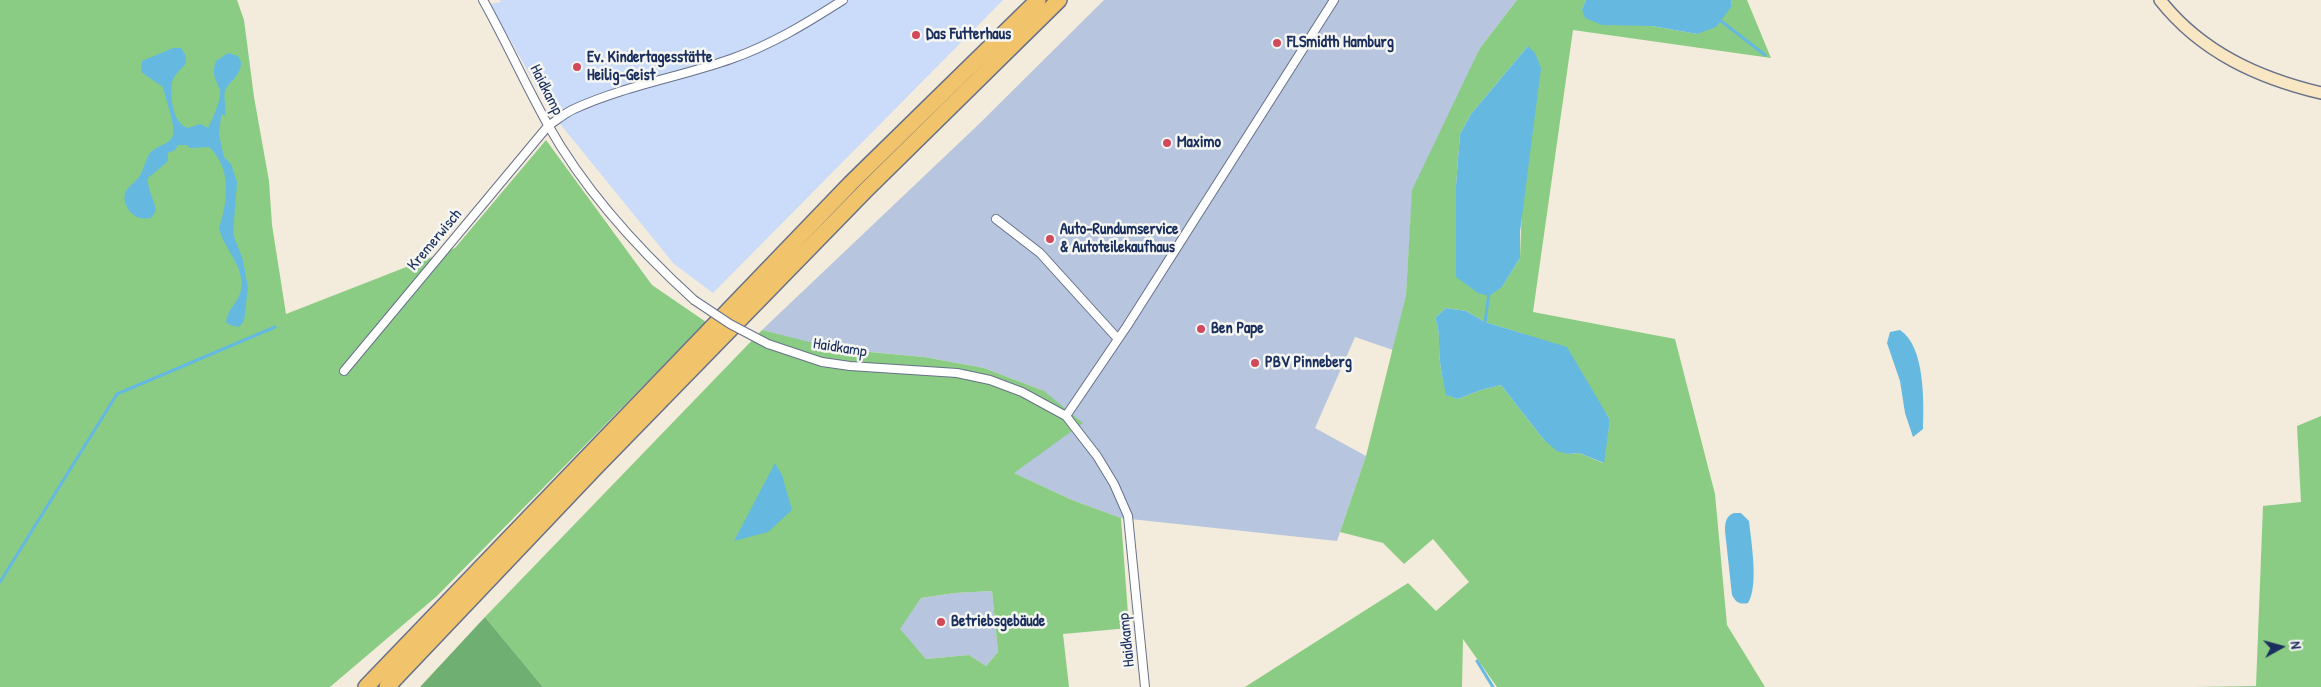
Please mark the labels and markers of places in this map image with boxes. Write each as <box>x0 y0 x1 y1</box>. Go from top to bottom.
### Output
place label: Das Futterhaus <box>926 25 1011 45</box>
marker: Das Futterhaus <box>910 29 922 41</box>
place label: FLSmidth Hamburg <box>1287 33 1394 53</box>
marker: FLSmidth Hamburg <box>1271 37 1283 49</box>
place label: Ev. Kindertagesstätte Heilig-Geist <box>587 48 712 86</box>
marker: Ev. Kindertagesstätte Heilig-Geist <box>571 61 583 73</box>
place label: Maximo <box>1177 133 1221 153</box>
marker: Maximo <box>1161 137 1173 149</box>
place label: Auto-Rundumservice & Autoteilekaufhaus <box>1060 220 1178 258</box>
marker: Auto-Rundumservice & Autoteilekaufhaus <box>1044 233 1056 245</box>
place label: Ben Pape <box>1211 319 1264 339</box>
marker: Ben Pape <box>1195 323 1207 335</box>
place label: PBV Pinneberg <box>1265 353 1352 373</box>
marker: PBV Pinneberg <box>1249 357 1261 369</box>
place label: Betriebsgebäude <box>951 612 1045 632</box>
marker: Betriebsgebäude <box>935 616 947 628</box>

